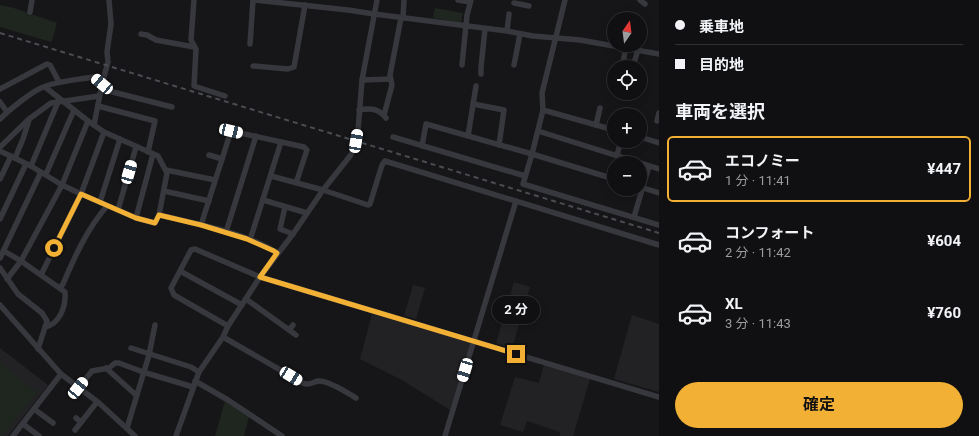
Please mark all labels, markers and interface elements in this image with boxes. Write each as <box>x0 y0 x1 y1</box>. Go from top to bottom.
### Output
north arrow <box>607 12 647 52</box>
map controls <box>607 12 647 196</box>
text: 乗車地 <box>699 18 744 36</box>
text: 目的地 <box>699 56 744 74</box>
button: locate <box>607 60 647 100</box>
car <box>89 72 115 96</box>
text: 車両を選択 <box>675 101 765 122</box>
button: + <box>607 108 647 148</box>
car <box>218 122 244 140</box>
car <box>348 128 364 154</box>
icon: car <box>677 151 713 187</box>
text: エコノミー <box>725 152 800 170</box>
button: − <box>607 156 647 196</box>
car <box>120 159 138 185</box>
text: ¥447 <box>927 160 961 178</box>
text: 1 分 · 11:41 <box>725 173 791 188</box>
icon: car <box>677 223 713 259</box>
text: コンフォート <box>725 224 815 242</box>
text: ¥604 <box>927 232 961 250</box>
route start <box>45 239 63 257</box>
text: 2 分 · 11:42 <box>725 245 791 260</box>
icon: car <box>677 295 713 331</box>
text: XL <box>725 295 743 313</box>
callout: 2 分 <box>492 296 540 324</box>
text: 2 分 <box>504 302 528 317</box>
text: ¥760 <box>927 304 961 322</box>
text: 3 分 · 11:43 <box>725 316 791 331</box>
route end <box>507 345 525 363</box>
car <box>456 357 474 383</box>
car <box>278 365 304 387</box>
car <box>66 375 90 401</box>
button: 確定 <box>675 382 963 428</box>

